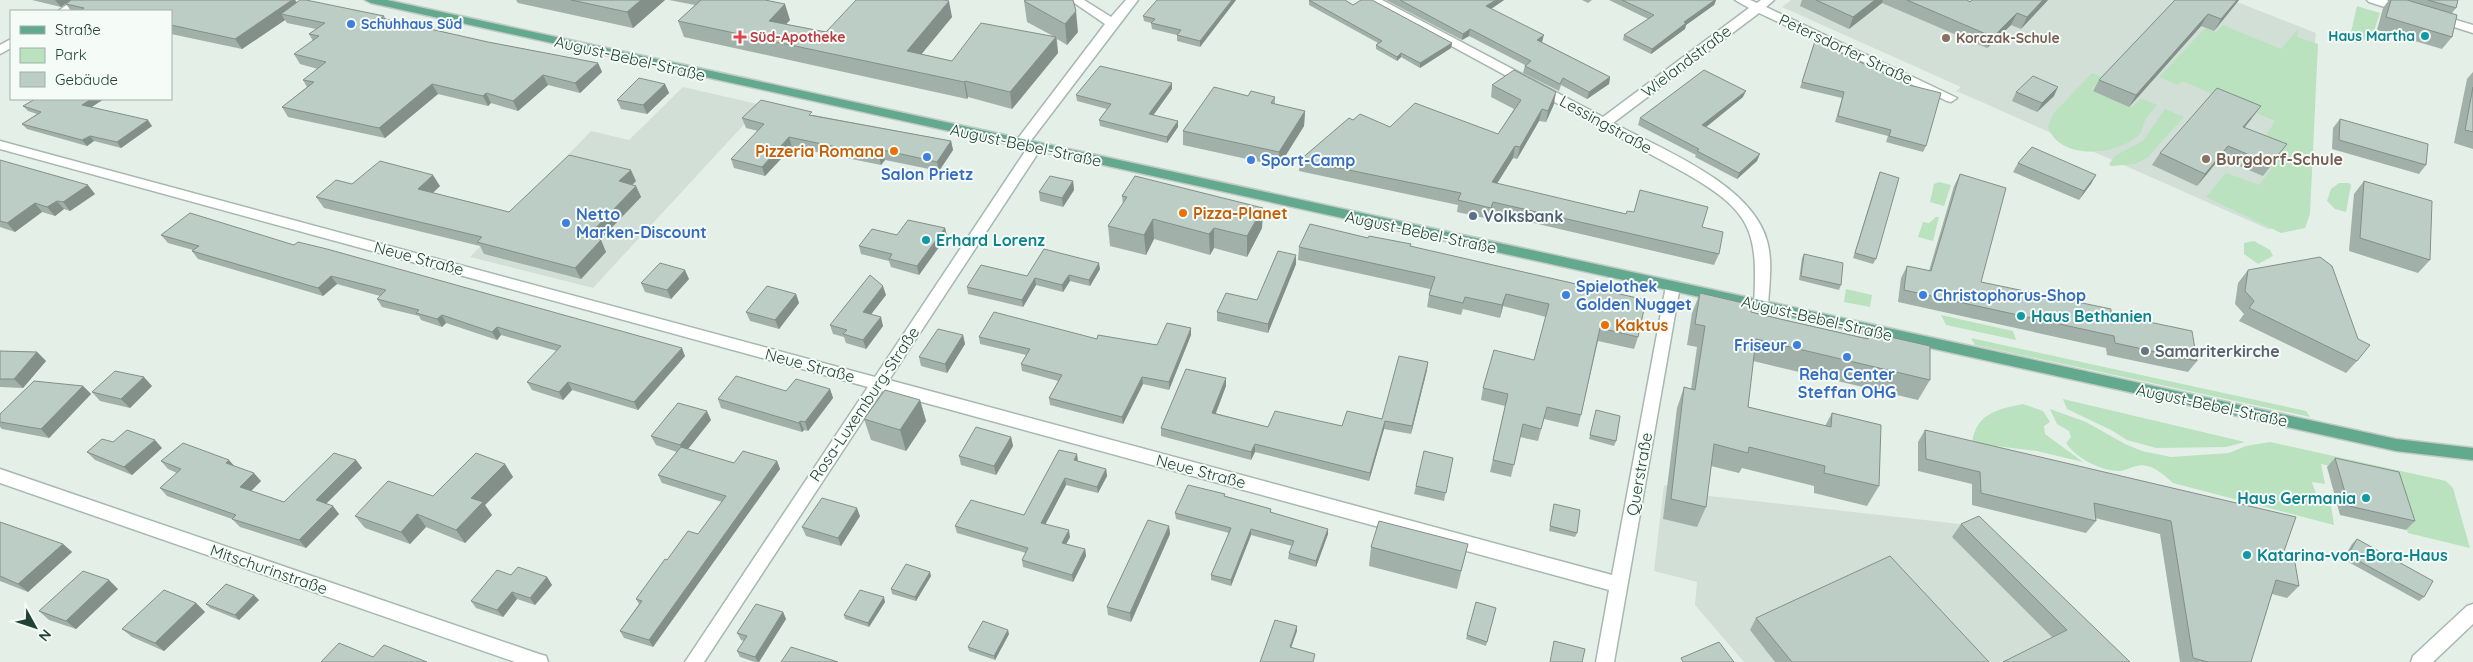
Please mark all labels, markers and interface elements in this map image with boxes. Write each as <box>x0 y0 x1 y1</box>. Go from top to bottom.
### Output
street label: Petersdorfer Straße <box>1776 9 1916 89</box>
legend <box>10 10 172 100</box>
place label: Schuhhaus Süd <box>361 15 462 33</box>
marker: Schuhhaus Süd <box>345 18 357 30</box>
text: Straße <box>55 20 101 39</box>
street label: Wielandstraße <box>1637 21 1735 101</box>
place label: Haus Martha <box>2328 27 2415 45</box>
place label: Süd-Apotheke <box>750 28 846 46</box>
place label: Korczak-Schule <box>1956 29 2060 47</box>
marker: Haus Martha <box>2419 30 2431 42</box>
street label: August-Bebel-Straße <box>553 31 707 85</box>
marker: Süd-Apotheke <box>734 31 746 43</box>
marker: Korczak-Schule <box>1940 32 1952 44</box>
text: Park <box>55 45 87 64</box>
text: Gebäude <box>55 70 118 89</box>
street label: Lessingstraße <box>1556 90 1656 158</box>
street label: August-Bebel-Straße <box>949 119 1103 171</box>
place label: Pizzeria Romana <box>755 141 884 161</box>
marker: Pizzeria Romana <box>888 145 900 157</box>
place label: Burgdorf-Schule <box>2216 149 2343 169</box>
place label: Sport-Camp <box>1261 150 1355 170</box>
marker: Salon Prietz <box>921 151 933 163</box>
marker: Burgdorf-Schule <box>2200 153 2212 165</box>
marker: Sport-Camp <box>1245 154 1257 166</box>
place label: Salon Prietz <box>881 164 973 184</box>
place label: Pizza-Planet <box>1193 203 1288 223</box>
place label: Netto Marken-Discount <box>576 204 707 242</box>
street label: August-Bebel-Straße <box>1344 206 1498 258</box>
place label: Volksbank <box>1483 206 1563 226</box>
marker: Pizza-Planet <box>1177 207 1189 219</box>
marker: Volksbank <box>1467 210 1479 222</box>
marker: Netto Marken-Discount <box>560 217 572 229</box>
place label: Erhard Lorenz <box>936 230 1045 250</box>
marker: Erhard Lorenz <box>920 234 932 246</box>
street label: Neue Straße <box>372 236 466 280</box>
place label: Spielothek Golden Nugget <box>1576 276 1692 314</box>
place label: Christophorus-Shop <box>1933 285 2086 305</box>
marker: Spielothek Golden Nugget <box>1560 289 1572 301</box>
marker: Christophorus-Shop <box>1917 289 1929 301</box>
street label: August-Bebel-Straße <box>1740 291 1894 345</box>
place label: Haus Bethanien <box>2031 306 2152 326</box>
marker: Haus Bethanien <box>2015 310 2027 322</box>
place label: Kaktus <box>1615 315 1669 335</box>
marker: Kaktus <box>1599 319 1611 331</box>
street label: Rosa-Luxemburg-Straße <box>805 323 923 485</box>
place label: Friseur <box>1734 335 1787 355</box>
marker: Friseur <box>1791 339 1803 351</box>
place label: Samariterkirche <box>2155 341 2280 361</box>
street label: Neue Straße <box>763 343 857 387</box>
marker: Samariterkirche <box>2139 345 2151 357</box>
marker: Reha Center Steffan OHG <box>1841 351 1853 363</box>
place label: Reha Center Steffan OHG <box>1798 364 1896 402</box>
street label: August-Bebel-Straße <box>2135 379 2289 431</box>
street label: Querstraße <box>1622 431 1656 517</box>
street label: Neue Straße <box>1154 449 1248 493</box>
place label: Haus Germania <box>2237 488 2356 508</box>
marker: Haus Germania <box>2360 492 2372 504</box>
street label: Mitschurinstraße <box>208 540 330 598</box>
place label: Katarina-von-Bora-Haus <box>2257 545 2448 565</box>
marker: Katarina-von-Bora-Haus <box>2241 549 2253 561</box>
north arrow <box>10 602 60 652</box>
text: N <box>35 626 55 645</box>

